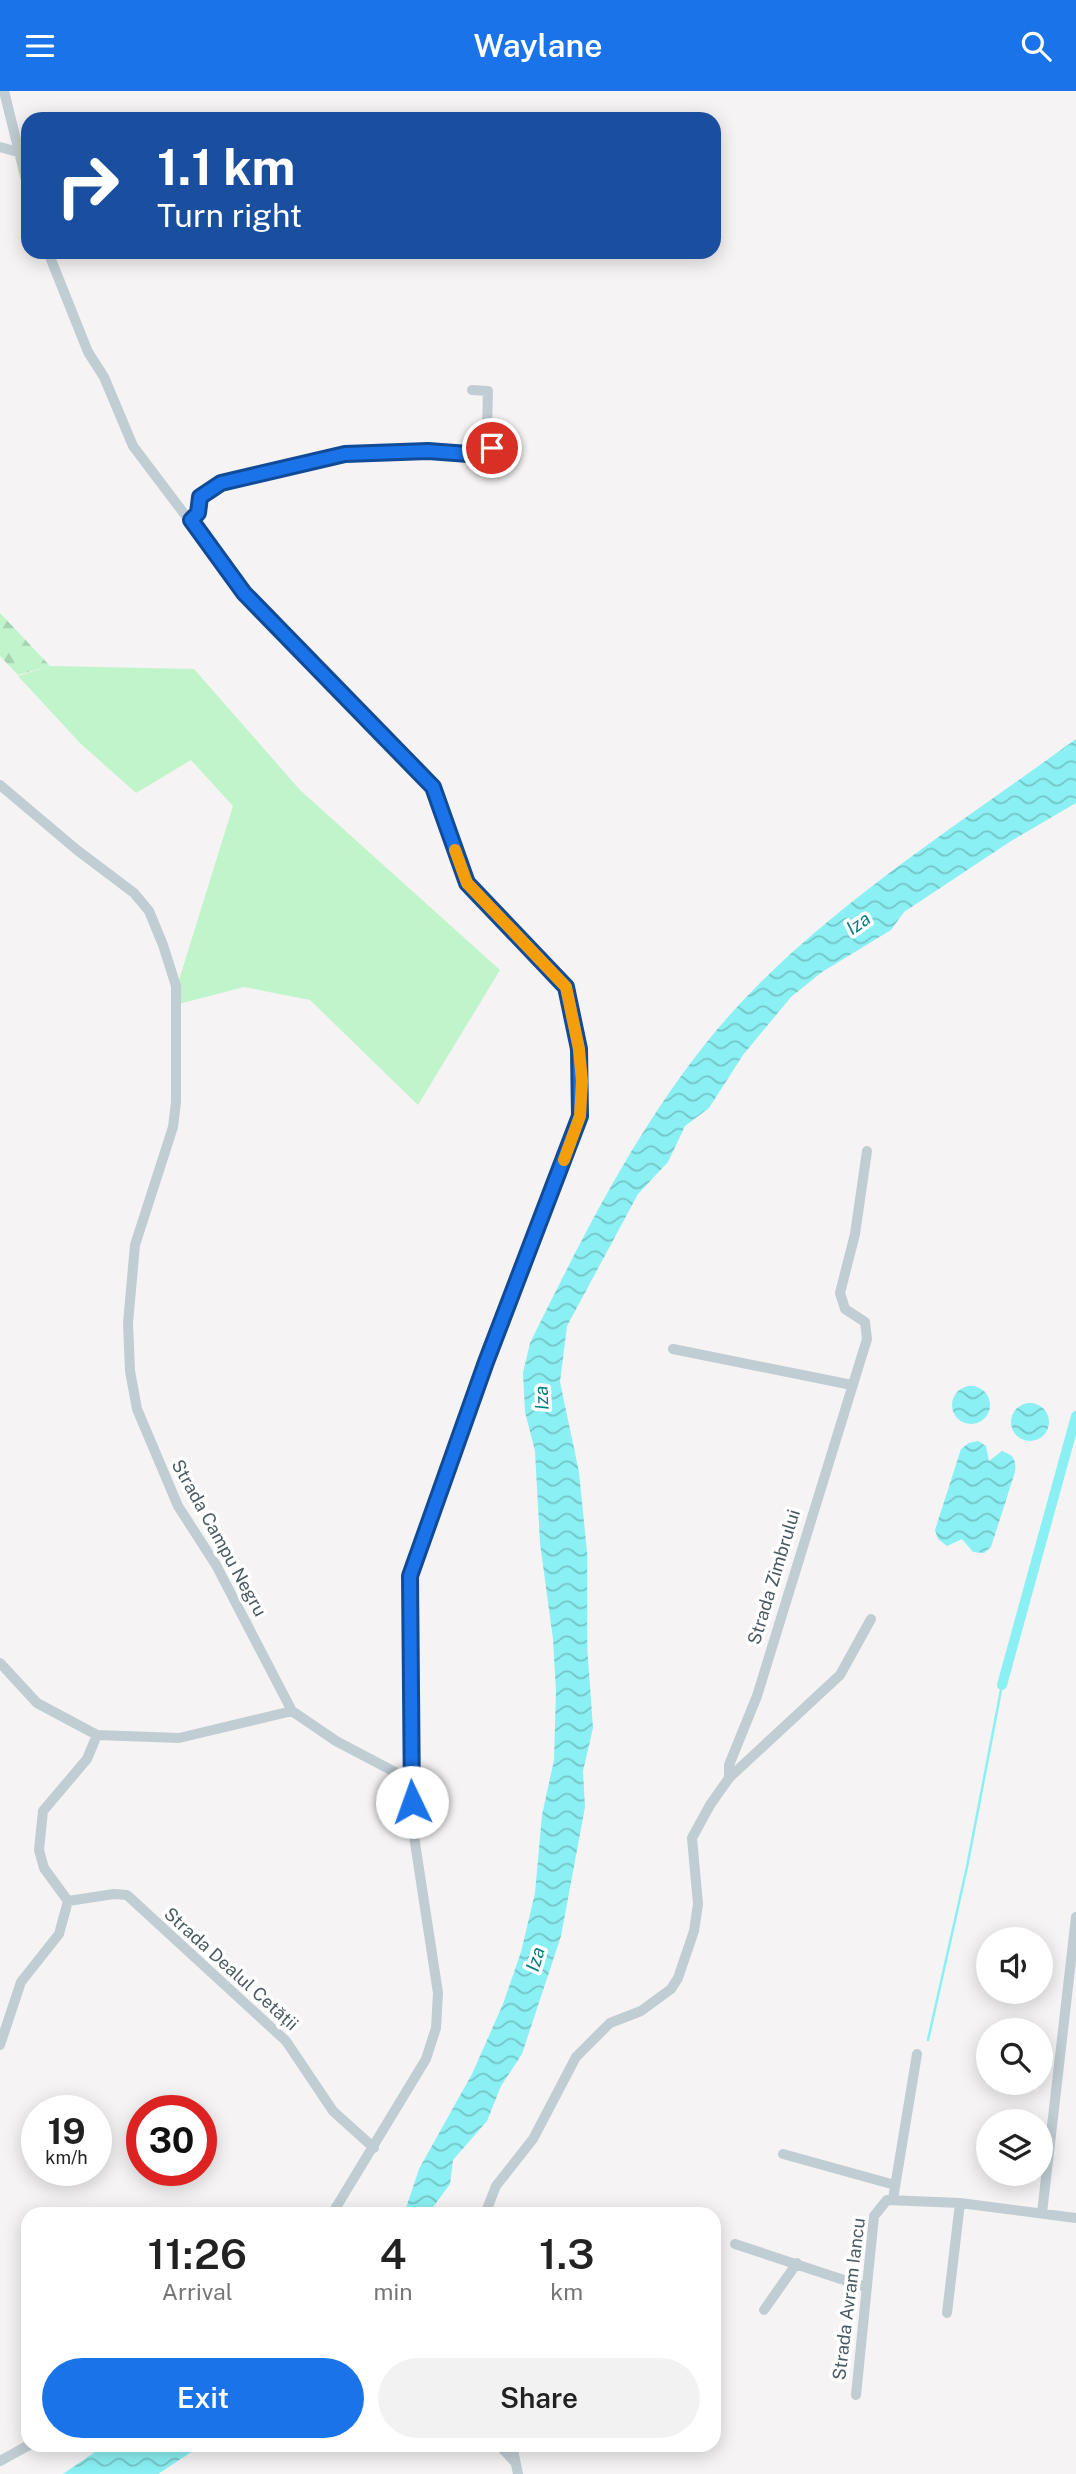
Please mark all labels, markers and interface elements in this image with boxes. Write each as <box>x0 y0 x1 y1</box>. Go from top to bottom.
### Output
icon: menu <box>21 27 59 65</box>
text: Waylane <box>473 27 603 64</box>
icon: search <box>1017 27 1055 65</box>
text: 1.1 km <box>157 138 295 196</box>
icon: right <box>42 140 133 231</box>
text: Turn right <box>157 197 302 234</box>
pin <box>462 418 522 478</box>
icon: arrive <box>473 429 511 467</box>
water label: Iza <box>842 907 874 939</box>
water label: Iza <box>529 1385 553 1411</box>
street label: Strada Campu Negru <box>168 1456 271 1620</box>
street label: Strada Zimbrului <box>743 1507 804 1647</box>
position arrow <box>375 1765 449 1839</box>
street label: Strada Dealul Cetății <box>160 1903 303 2034</box>
map controls <box>976 1927 1053 2186</box>
button: sound <box>976 1927 1053 2004</box>
water label: Iza <box>521 1944 549 1974</box>
button: search <box>976 2018 1053 2095</box>
speed limit sign: 30 <box>126 2095 217 2186</box>
button: layers <box>976 2109 1053 2186</box>
text: 19 <box>47 2111 86 2152</box>
text: km/h <box>45 2147 88 2168</box>
street label: Strada Avram Iancu <box>828 2217 869 2381</box>
text: 11:26 <box>148 2229 247 2278</box>
text: 4 <box>380 2229 407 2278</box>
text: 1.3 <box>539 2229 594 2278</box>
text: Arrival <box>162 2278 233 2305</box>
text: min <box>374 2278 413 2305</box>
text: km <box>550 2278 583 2305</box>
button: Exit <box>42 2358 364 2438</box>
button: Share <box>378 2358 700 2438</box>

